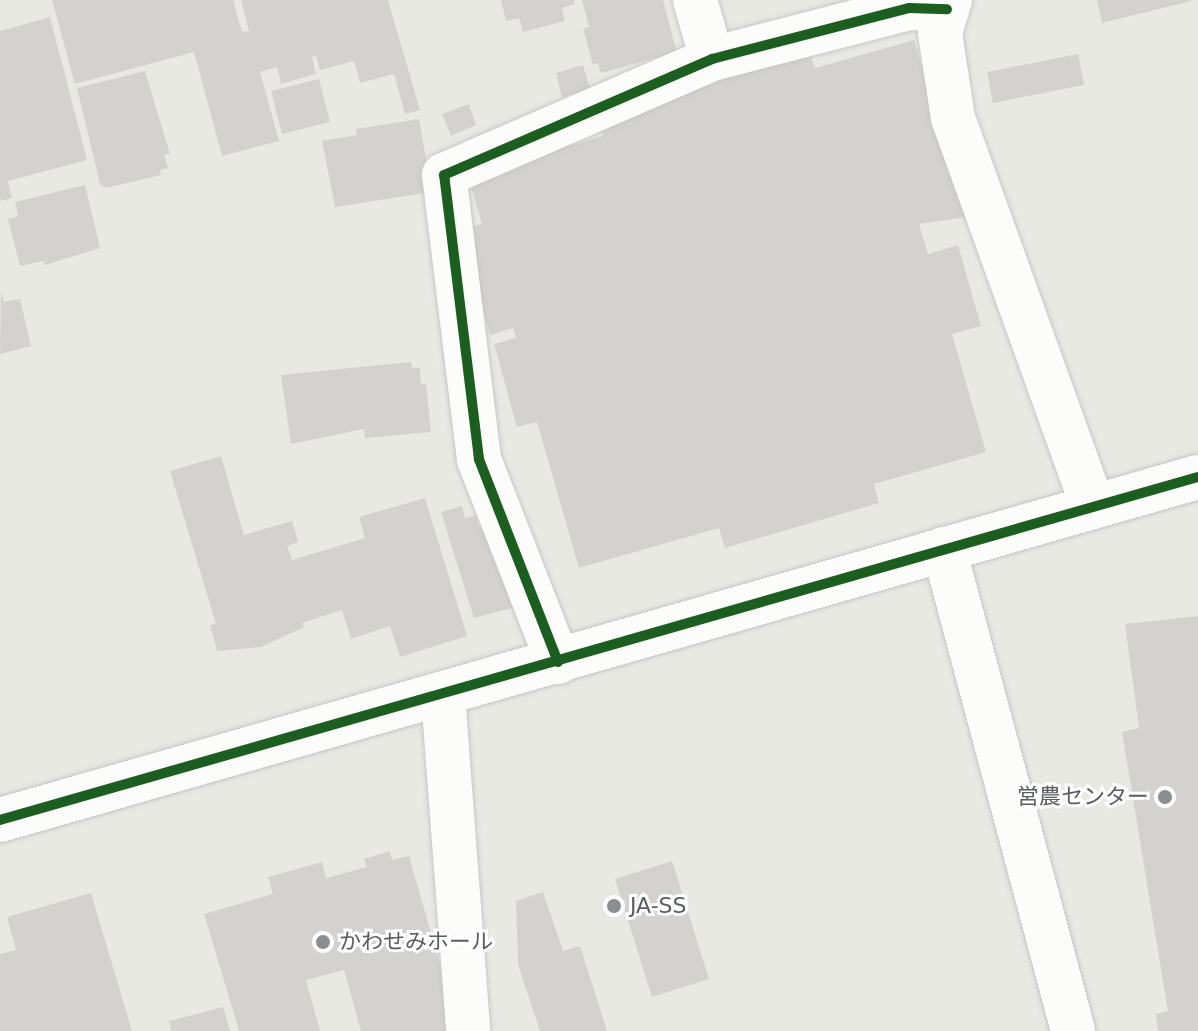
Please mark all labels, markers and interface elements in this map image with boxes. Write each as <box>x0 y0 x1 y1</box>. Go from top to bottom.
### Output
place label: 営農センター <box>1017 784 1149 810</box>
marker: 営農センター <box>1156 788 1174 806</box>
place label: JA-SS <box>630 893 687 919</box>
marker: JA-SS <box>605 897 623 915</box>
place label: かわせみホール <box>339 929 493 955</box>
marker: かわせみホール <box>314 933 332 951</box>

